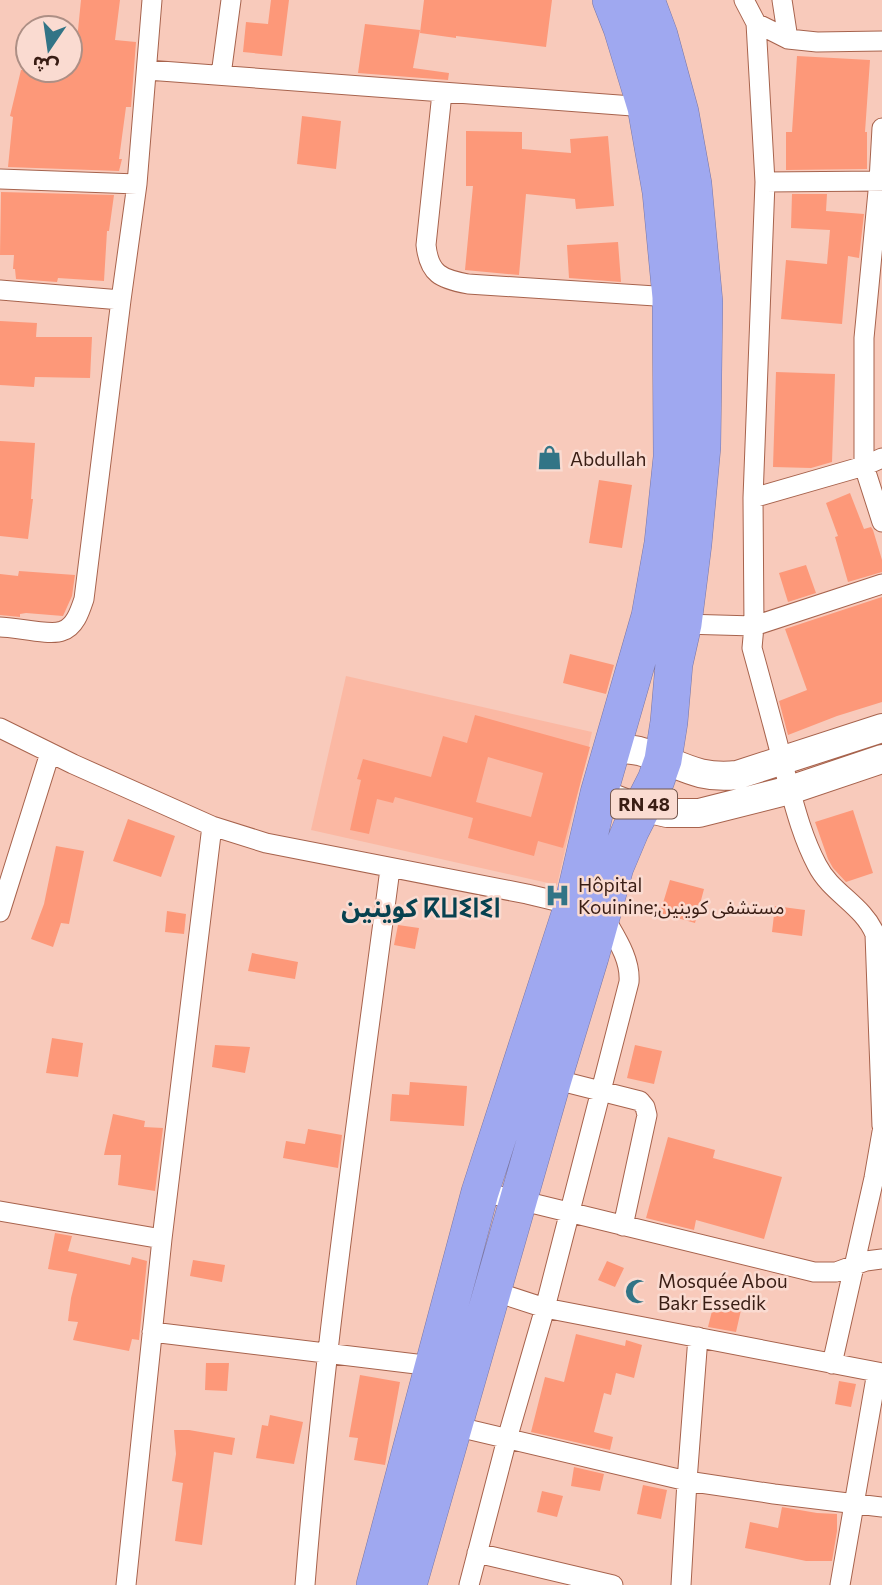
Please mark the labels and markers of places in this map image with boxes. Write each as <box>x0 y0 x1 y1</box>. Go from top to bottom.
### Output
shop icon: Abdullah <box>536 444 564 472</box>
place label: Abdullah <box>570 447 646 470</box>
place label: Hôpital Kouinine;مستشفى كوينين <box>578 873 784 919</box>
hospital icon: Hôpital Kouinine;مستشفى كوينين <box>544 881 572 909</box>
place label: Mosquée Abou Bakr Essedik <box>658 1269 788 1314</box>
mosque icon: Mosquée Abou Bakr Essedik <box>624 1277 652 1305</box>

